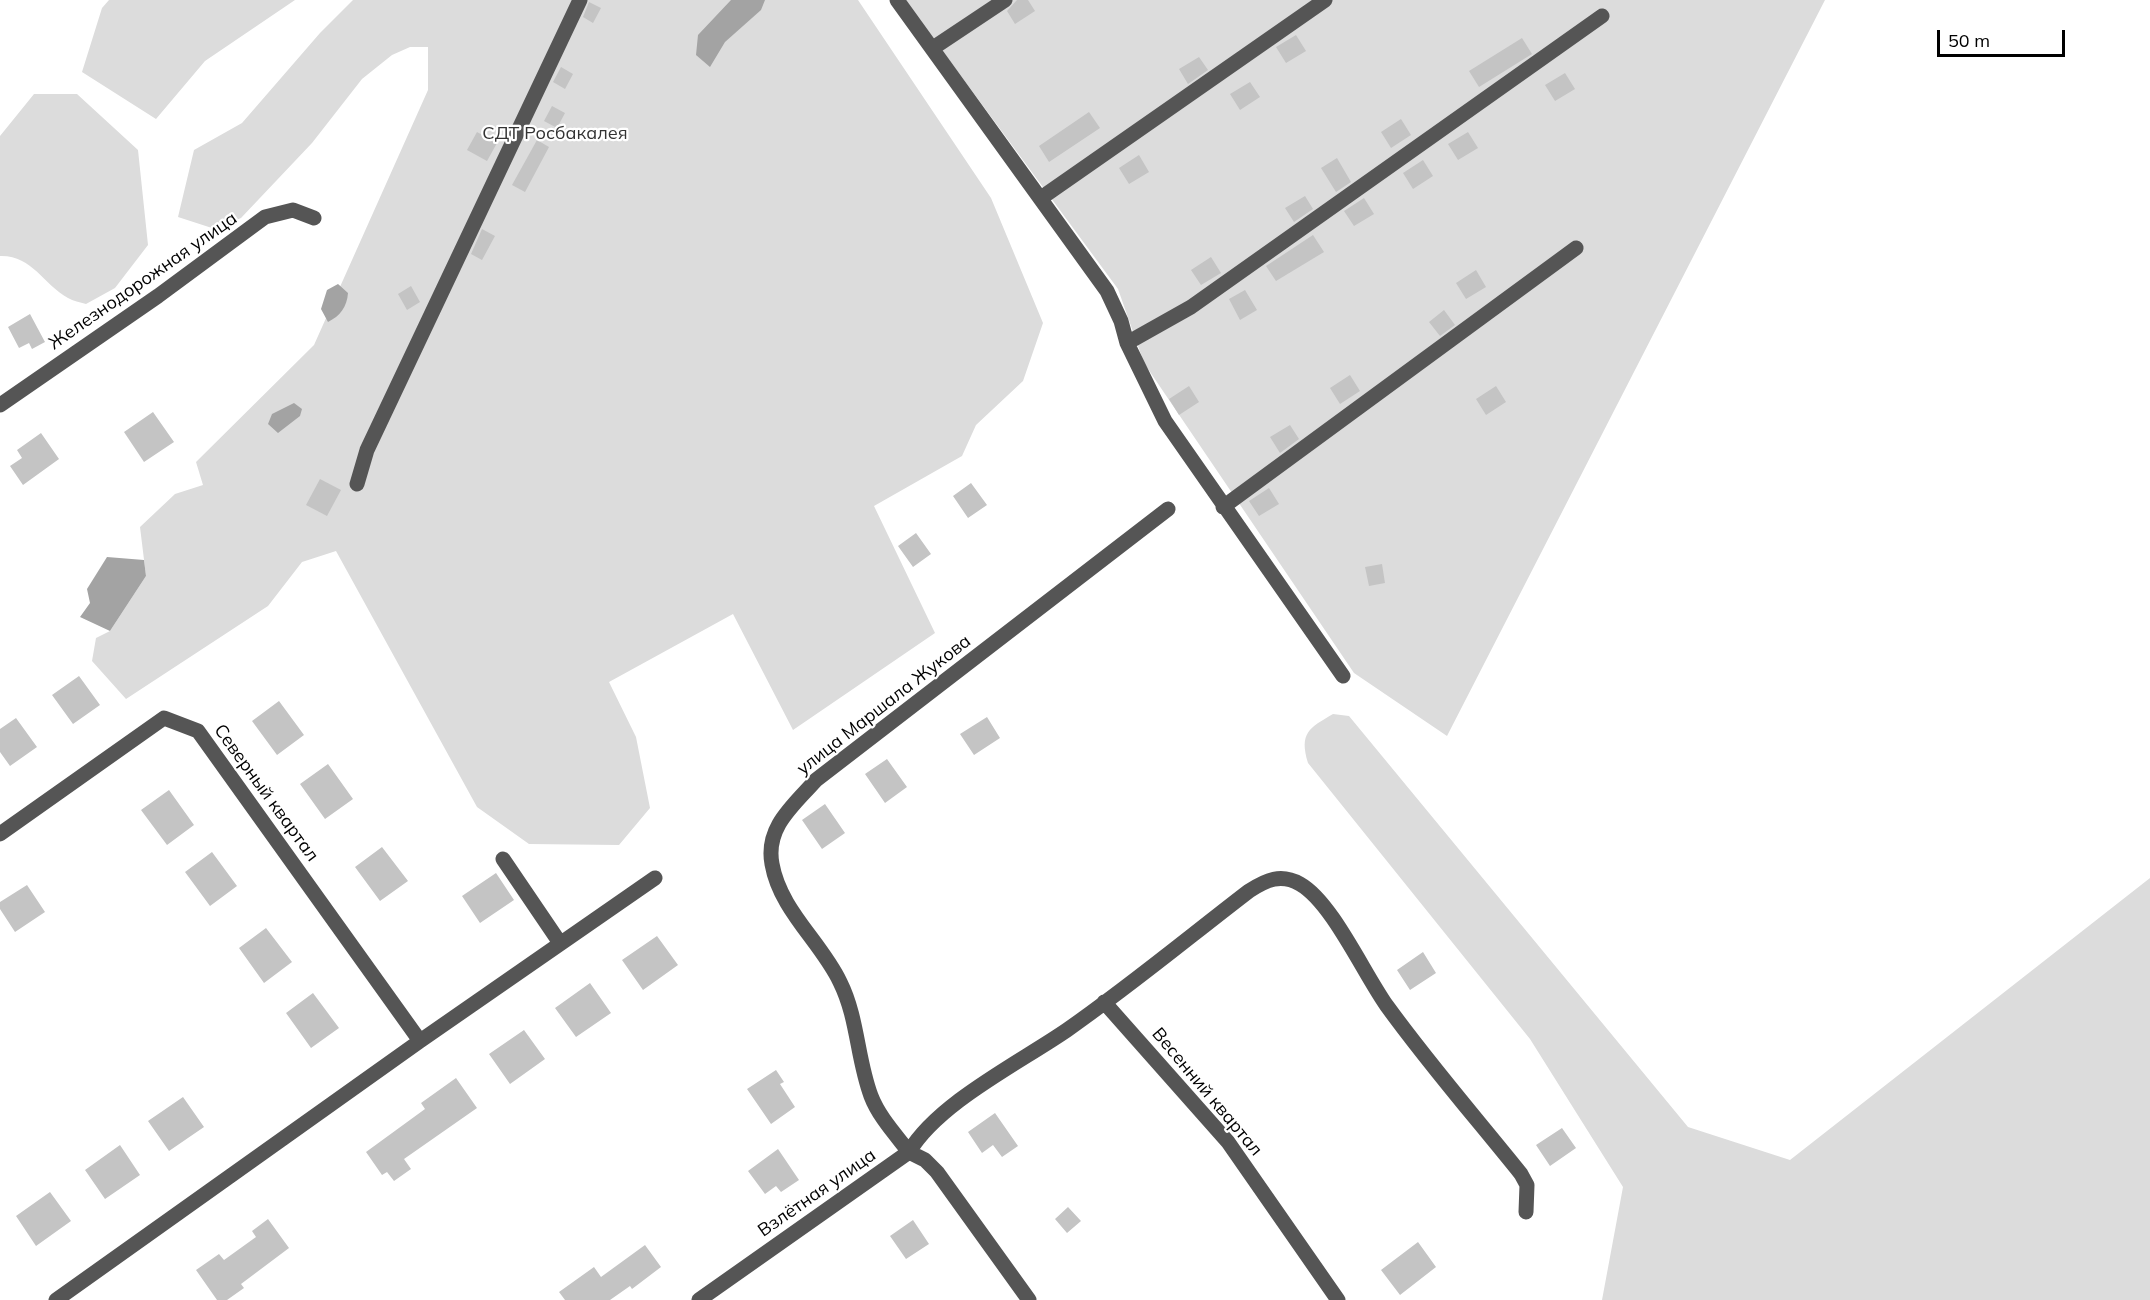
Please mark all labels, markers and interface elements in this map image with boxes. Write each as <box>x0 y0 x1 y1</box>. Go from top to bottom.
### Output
scale bar <box>1940 18 2068 56</box>
text: 50 m <box>1948 29 1990 52</box>
park label: СДТ Росбакалея <box>482 123 628 145</box>
street label: Железнодорожная улица <box>45 208 241 354</box>
street label: улица Маршала Жукова <box>793 630 975 780</box>
street label: Северный квартал <box>209 720 323 866</box>
street label: Весенний квартал <box>1147 1024 1267 1160</box>
street label: Взлётная улица <box>754 1144 880 1242</box>

